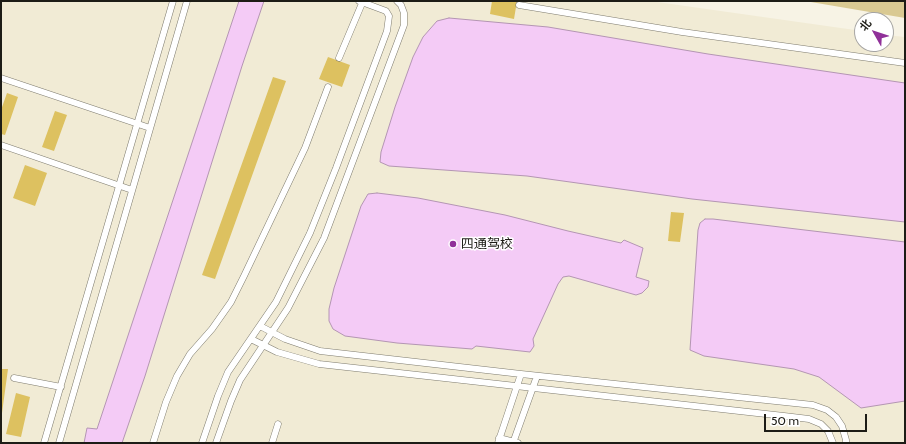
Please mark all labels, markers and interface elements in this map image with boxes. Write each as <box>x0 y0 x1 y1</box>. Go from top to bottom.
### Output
north arrow <box>854 12 894 52</box>
text: 北 <box>857 16 874 34</box>
place label: 四通驾校 <box>461 236 513 252</box>
marker: 四通驾校 <box>448 239 458 249</box>
scale bar <box>766 406 869 432</box>
text: 50 m <box>771 413 799 428</box>

